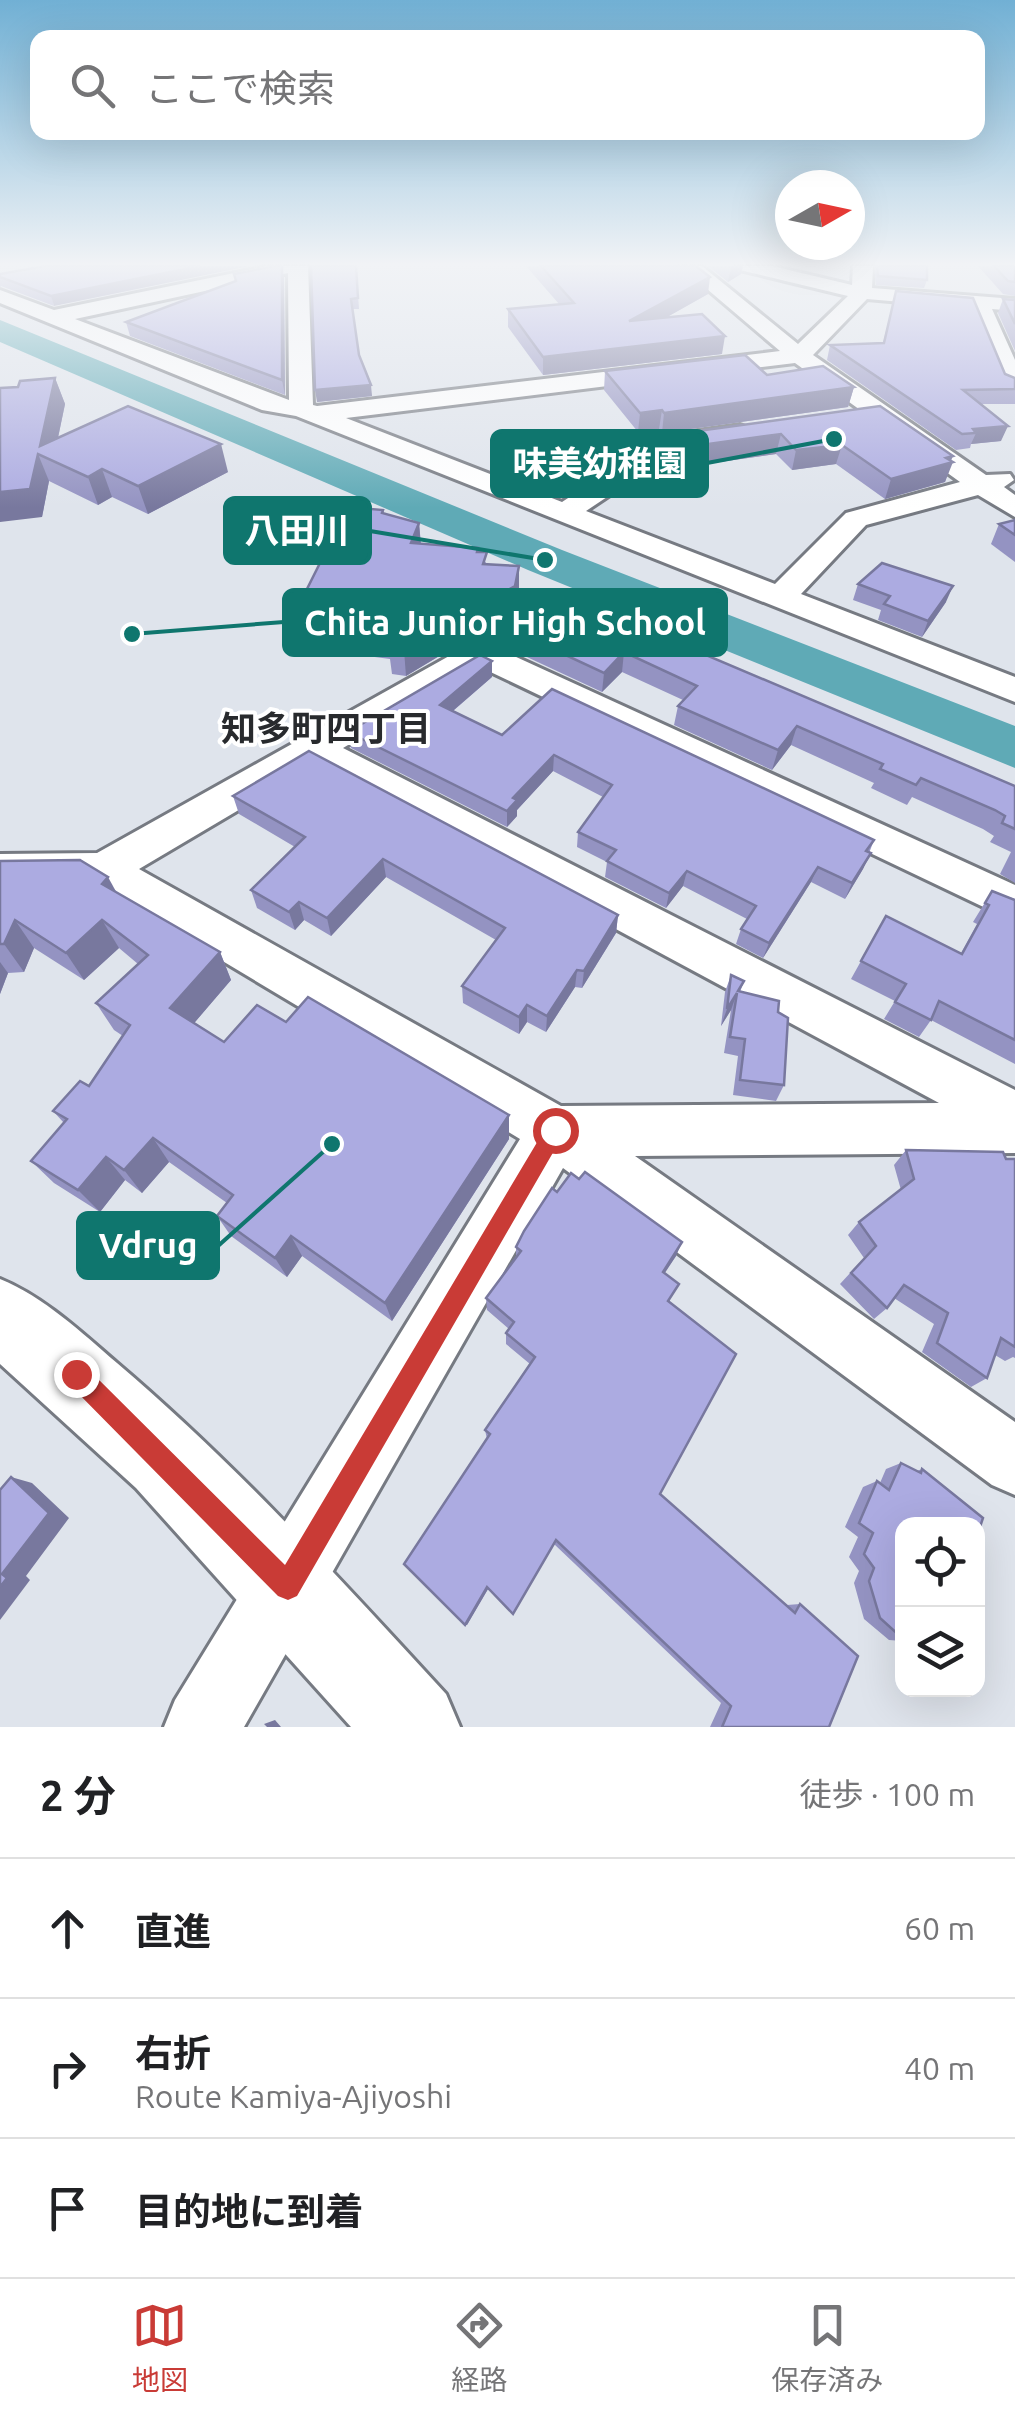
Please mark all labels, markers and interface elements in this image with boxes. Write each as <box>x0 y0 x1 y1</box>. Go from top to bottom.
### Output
search box <box>30 30 985 140</box>
icon: search <box>65 58 120 113</box>
text: ここで検索 <box>145 67 335 109</box>
north arrow <box>775 170 865 260</box>
callout: 味美幼稚園 <box>492 431 707 496</box>
text: 味美幼稚園 <box>512 443 688 483</box>
callout: 八田川 <box>225 498 370 563</box>
text: 八田川 <box>244 510 350 550</box>
callout: Chita Junior High School <box>284 590 726 655</box>
text: Chita Junior High School <box>304 602 706 642</box>
district label: 知多町四丁目 <box>221 708 431 748</box>
route start <box>533 1108 579 1154</box>
callout: Vdrug <box>78 1213 218 1278</box>
text: Vdrug <box>98 1225 198 1265</box>
route end <box>54 1352 100 1398</box>
map controls <box>895 1517 985 1697</box>
button: locate <box>895 1517 985 1607</box>
button: layers <box>895 1607 985 1697</box>
text: 2 分 <box>40 1772 116 1819</box>
text: 徒歩 · 100 m <box>799 1776 975 1812</box>
icon: ahead <box>40 1901 95 1956</box>
text: 直進 <box>135 1910 211 1952</box>
text: 60 m <box>904 1910 975 1946</box>
text: 右折 <box>135 2032 211 2074</box>
icon: right <box>40 2041 95 2096</box>
text: 40 m <box>904 2050 975 2086</box>
text: Route Kamiya-Ajiyoshi <box>135 2078 452 2114</box>
icon: arrive <box>40 2181 95 2236</box>
text: 目的地に到着 <box>135 2190 363 2232</box>
tab: 地図 <box>132 2298 188 2398</box>
tab: 経路 <box>451 2298 507 2398</box>
tab: 保存済み <box>771 2298 883 2398</box>

